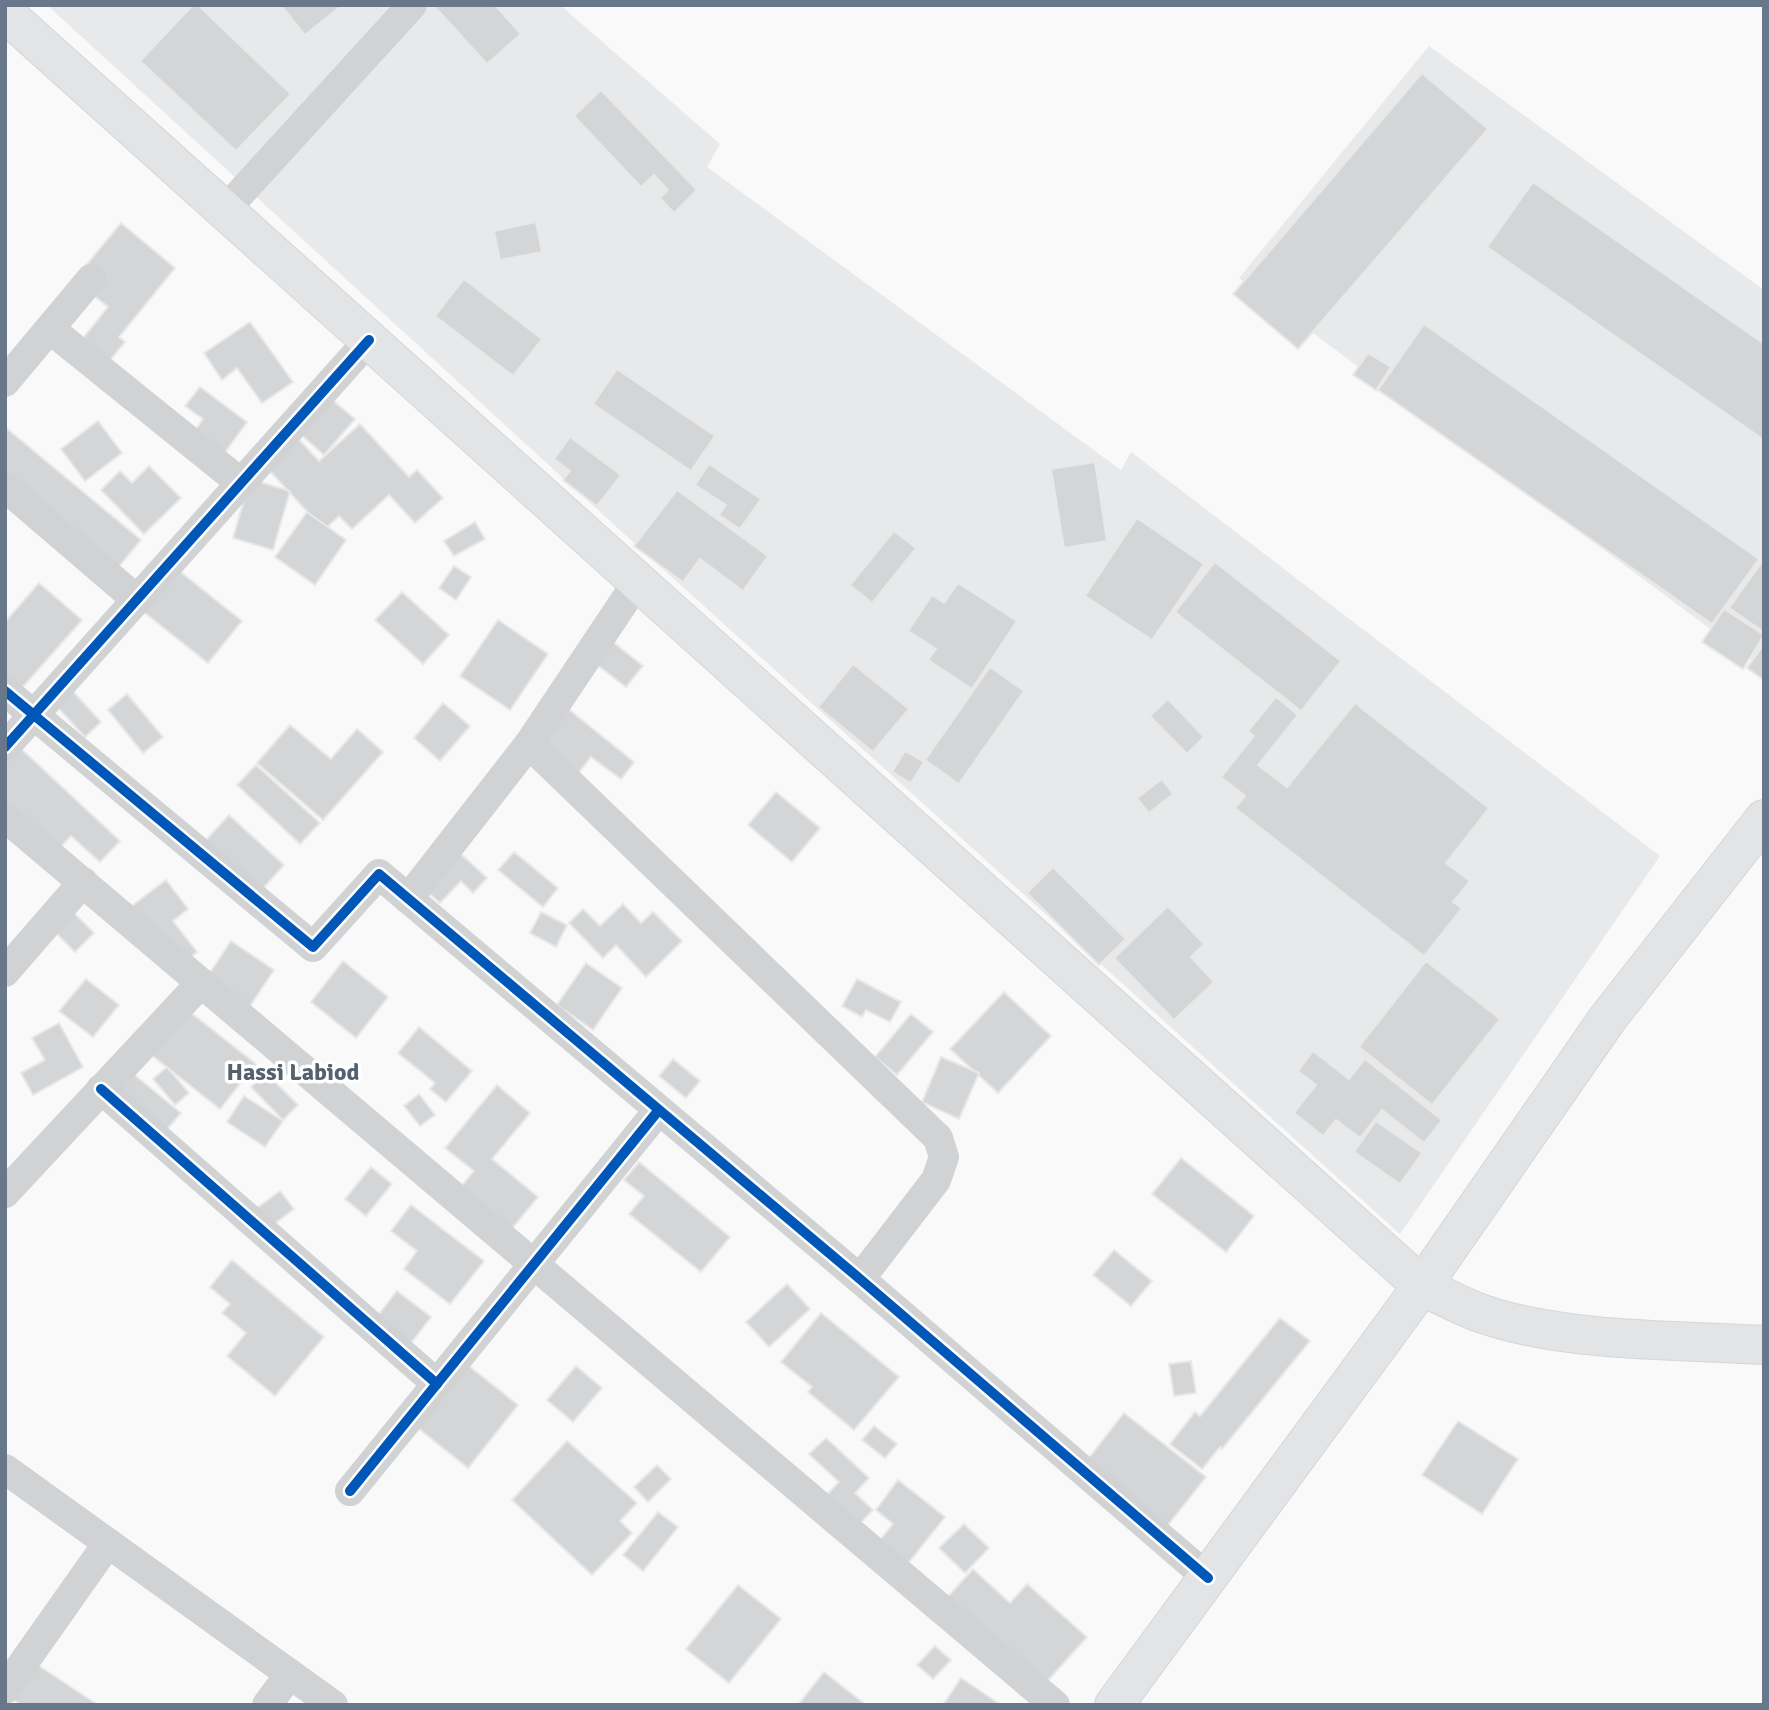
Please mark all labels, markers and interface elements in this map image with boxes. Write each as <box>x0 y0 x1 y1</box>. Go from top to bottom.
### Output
district label: Hassi Labiod <box>227 1057 360 1087</box>

